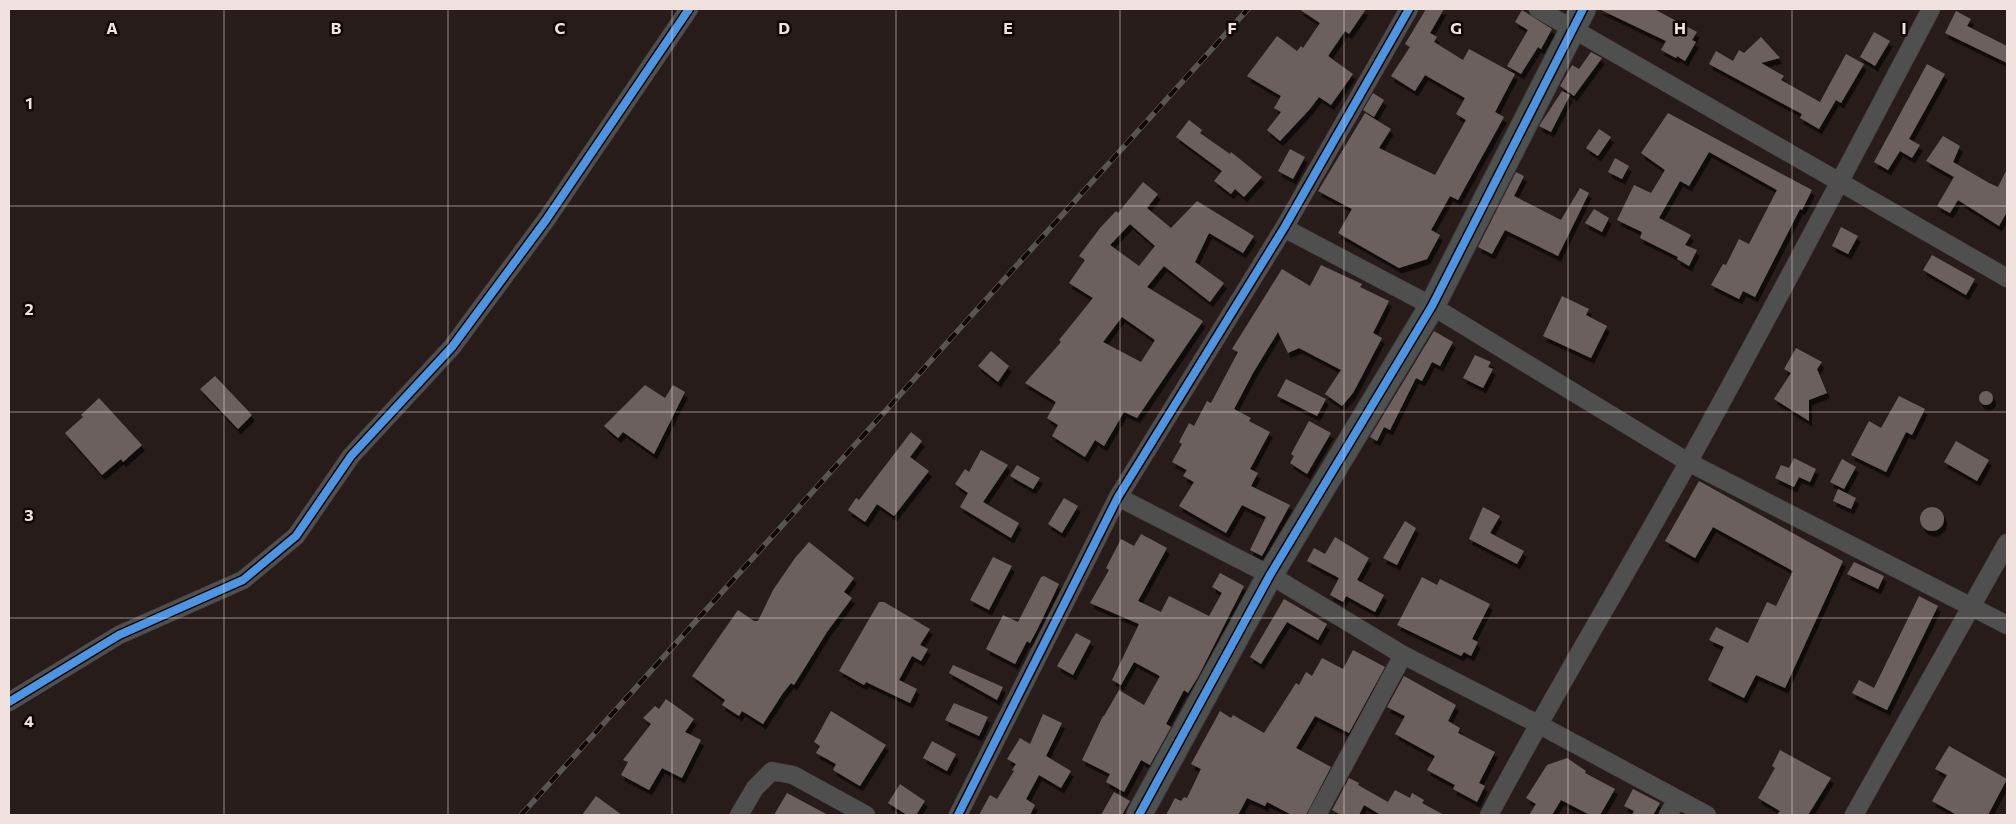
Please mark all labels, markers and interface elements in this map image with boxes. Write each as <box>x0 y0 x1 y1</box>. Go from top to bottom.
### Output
text: A <box>106 18 118 37</box>
text: B <box>331 18 342 37</box>
text: C <box>555 18 566 37</box>
text: D <box>778 18 790 37</box>
text: E <box>1003 18 1013 37</box>
text: F <box>1227 18 1237 37</box>
text: G <box>1450 18 1462 37</box>
text: H <box>1674 18 1686 37</box>
text: I <box>1901 18 1907 37</box>
text: 1 <box>25 93 33 112</box>
text: 2 <box>24 299 34 318</box>
text: 3 <box>24 505 34 524</box>
text: 4 <box>24 711 34 730</box>

